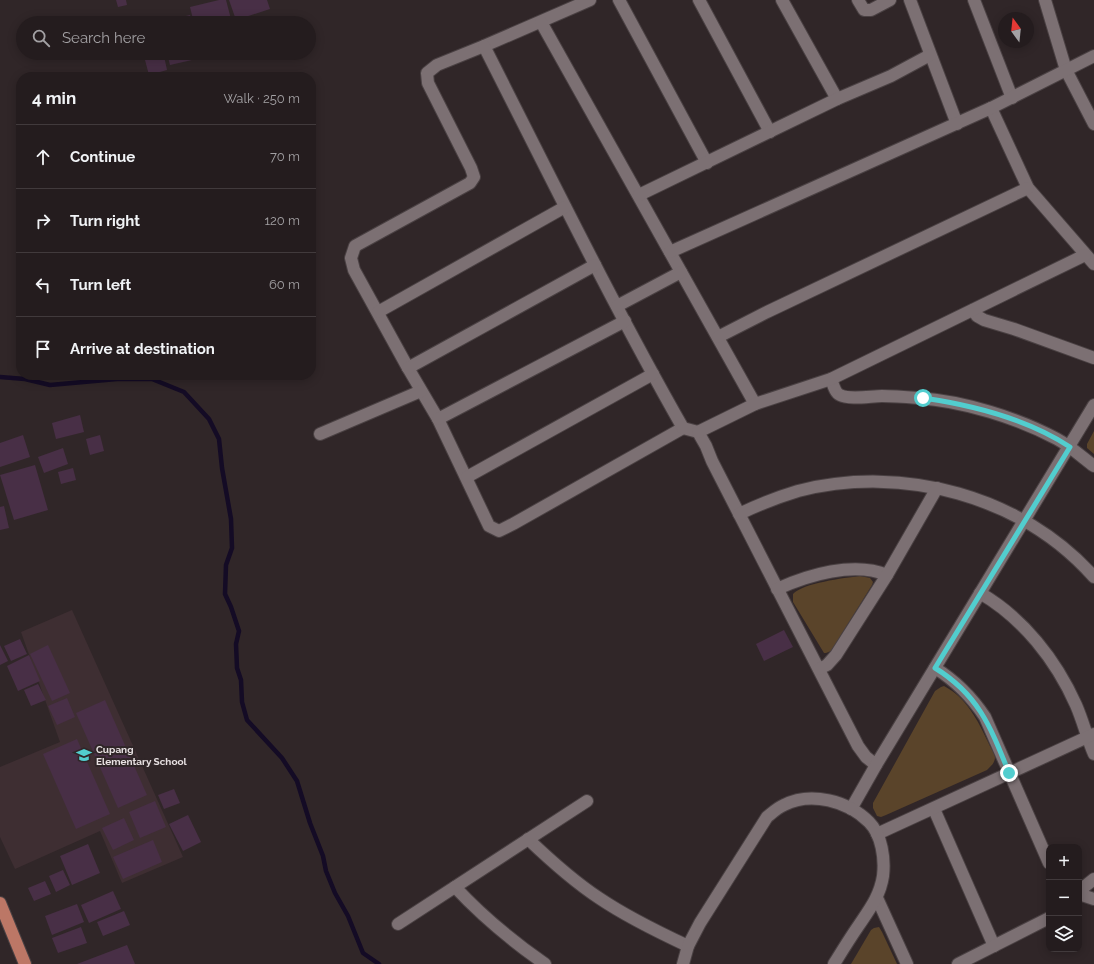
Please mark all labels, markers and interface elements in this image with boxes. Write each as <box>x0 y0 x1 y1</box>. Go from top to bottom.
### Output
north arrow <box>998 12 1034 48</box>
search box <box>16 16 316 60</box>
icon: search <box>30 27 52 49</box>
text: Search here <box>62 29 145 47</box>
text: 4 min <box>32 88 76 108</box>
text: Walk · 250 m <box>223 91 300 106</box>
icon: ahead <box>32 146 54 168</box>
text: Continue <box>70 148 135 166</box>
text: 70 m <box>270 149 300 164</box>
icon: right <box>32 210 54 232</box>
text: Turn right <box>70 212 140 230</box>
text: 120 m <box>264 213 300 228</box>
icon: left <box>32 274 54 296</box>
text: Turn left <box>70 276 131 294</box>
text: 60 m <box>269 277 300 292</box>
icon: arrive <box>32 338 54 360</box>
text: Arrive at destination <box>70 340 215 358</box>
route start <box>914 389 932 407</box>
place label: Cupang Elementary School <box>96 744 188 767</box>
school or university icon: Cupang Elementary School <box>75 746 93 764</box>
route end <box>1000 764 1018 782</box>
map controls <box>1046 844 1082 952</box>
button: + <box>1046 844 1082 880</box>
button: − <box>1046 880 1082 916</box>
button: layers <box>1046 916 1082 952</box>

